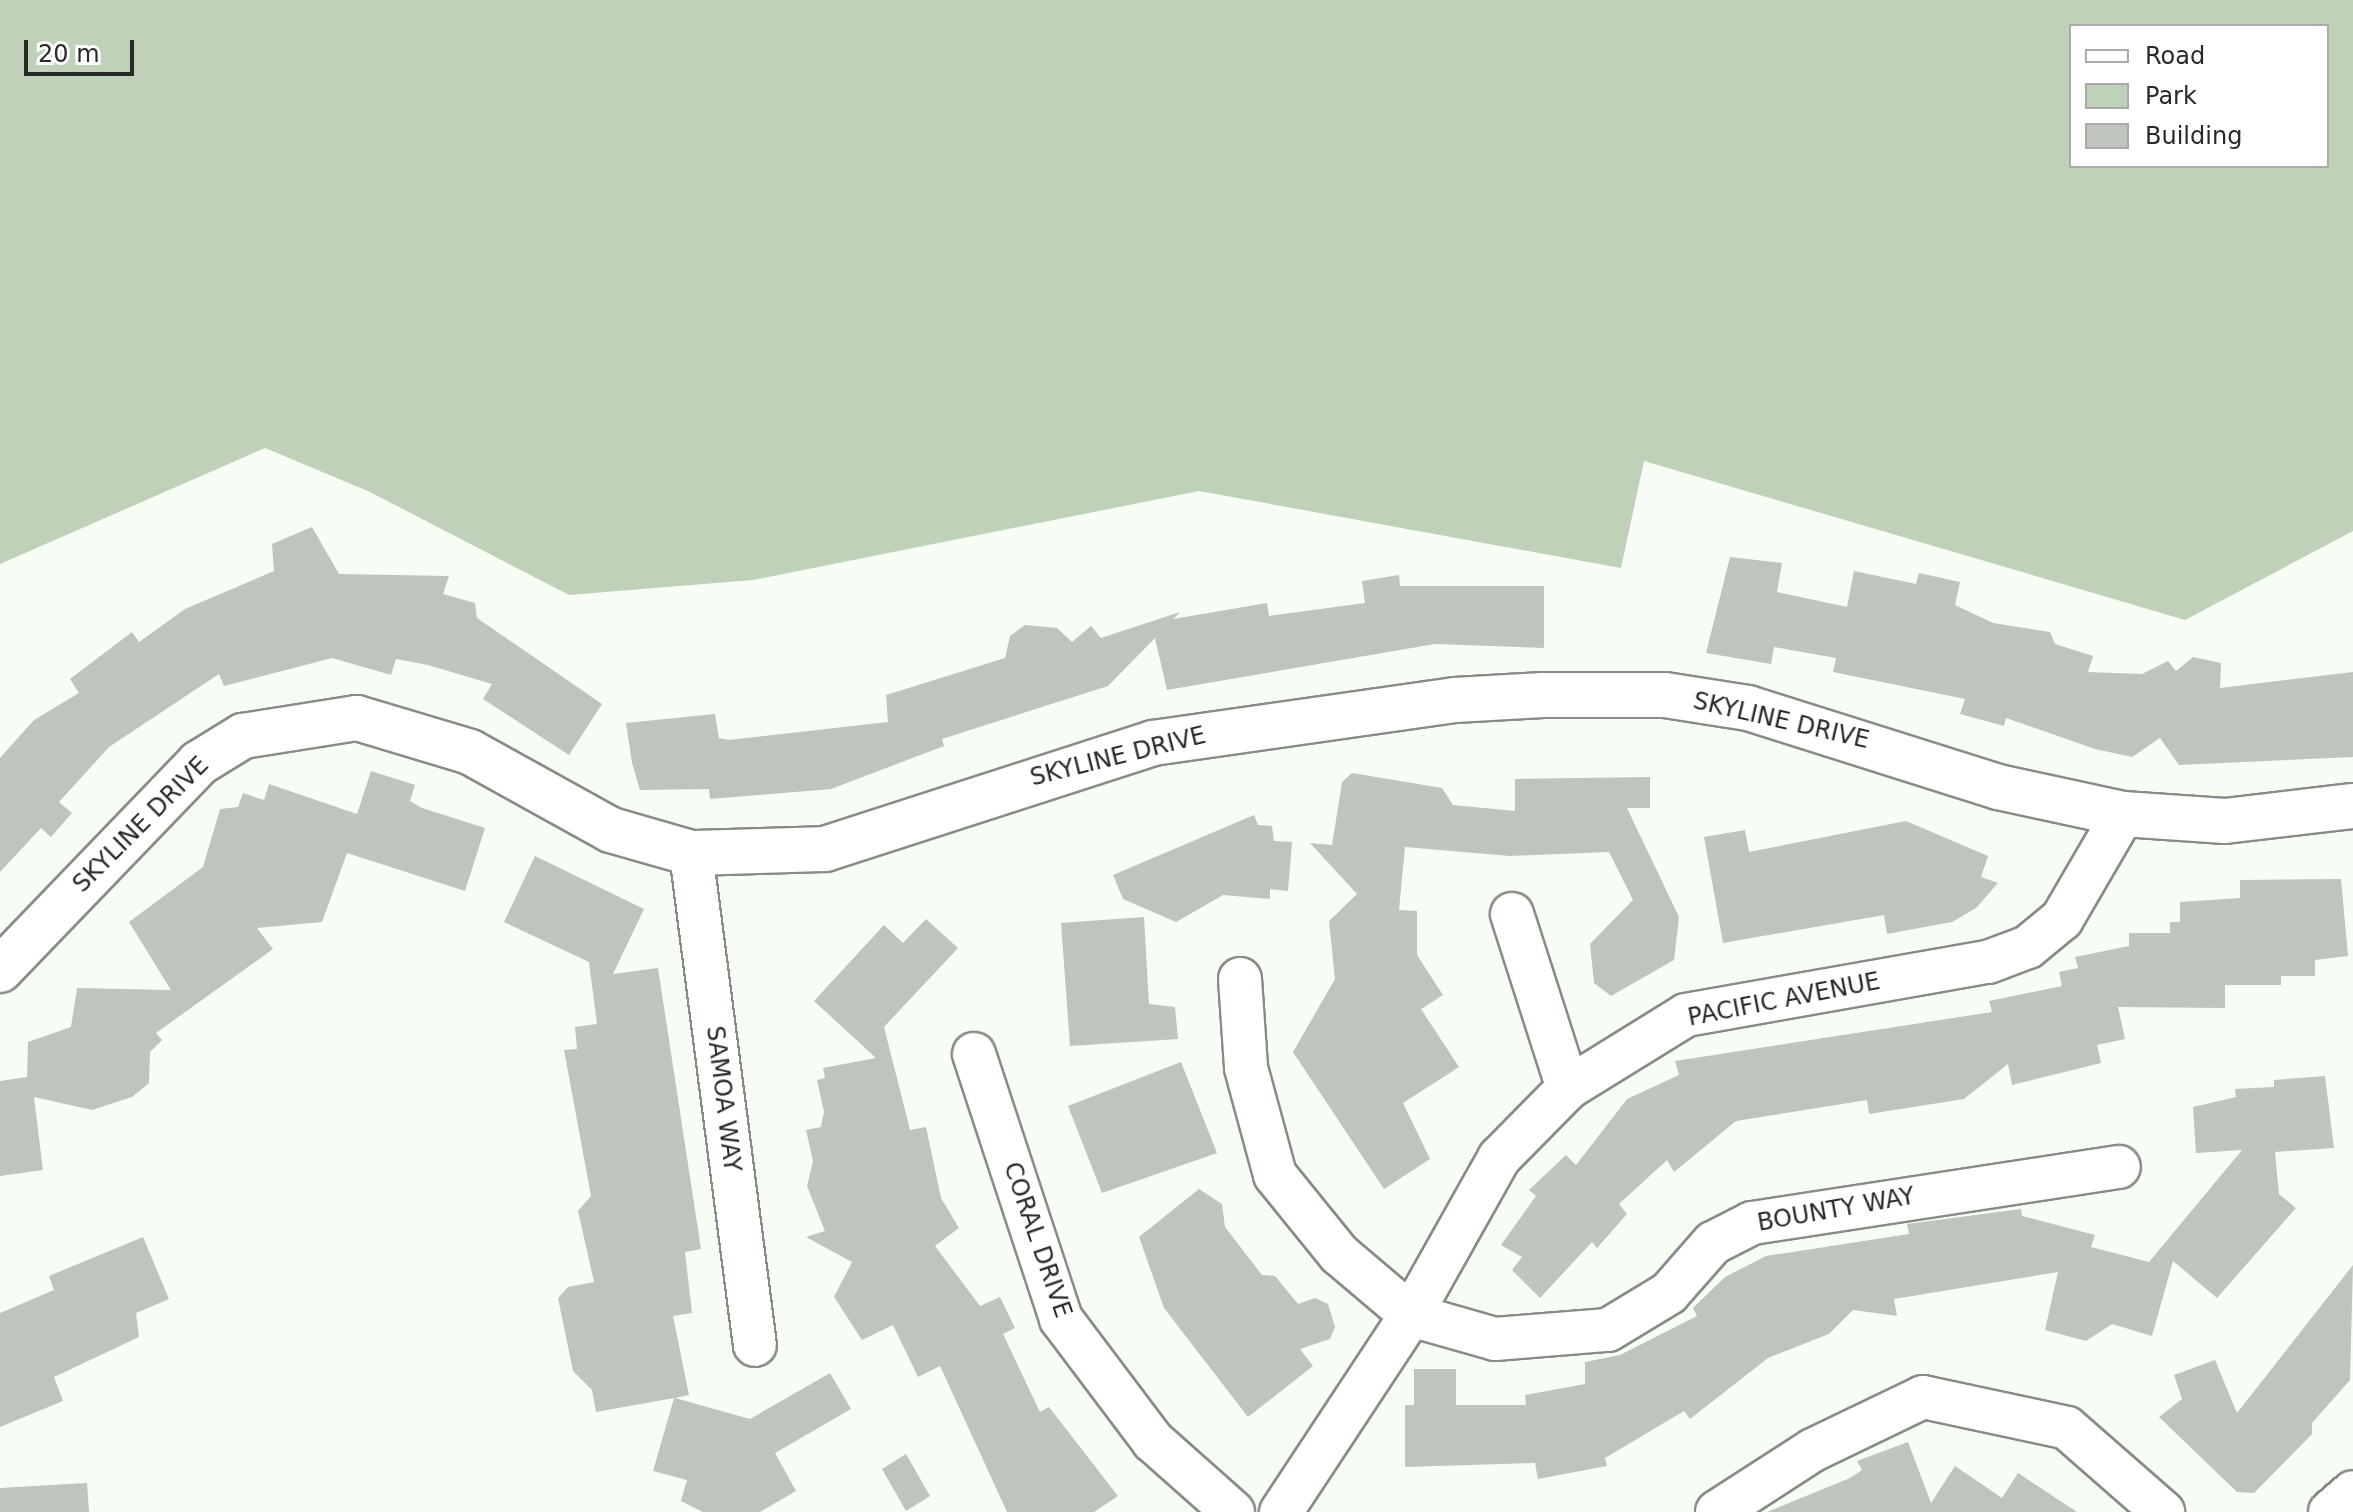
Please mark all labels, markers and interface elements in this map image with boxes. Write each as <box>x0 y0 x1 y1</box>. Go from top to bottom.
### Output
scale bar <box>28 24 138 74</box>
legend <box>2069 24 2329 168</box>
text: 20 m <box>38 40 100 68</box>
text: Road <box>2145 42 2205 70</box>
text: Park <box>2145 82 2197 110</box>
text: Building <box>2145 122 2242 150</box>
street label: SKYLINE DRIVE <box>1690 687 1872 755</box>
street label: SKYLINE DRIVE <box>1027 721 1209 793</box>
street label: SKYLINE DRIVE <box>67 751 215 899</box>
street label: PACIFIC AVENUE <box>1685 967 1883 1033</box>
street label: SAMOA WAY <box>700 1024 746 1174</box>
street label: CORAL DRIVE <box>997 1158 1077 1322</box>
street label: BOUNTY WAY <box>1755 1182 1917 1238</box>

